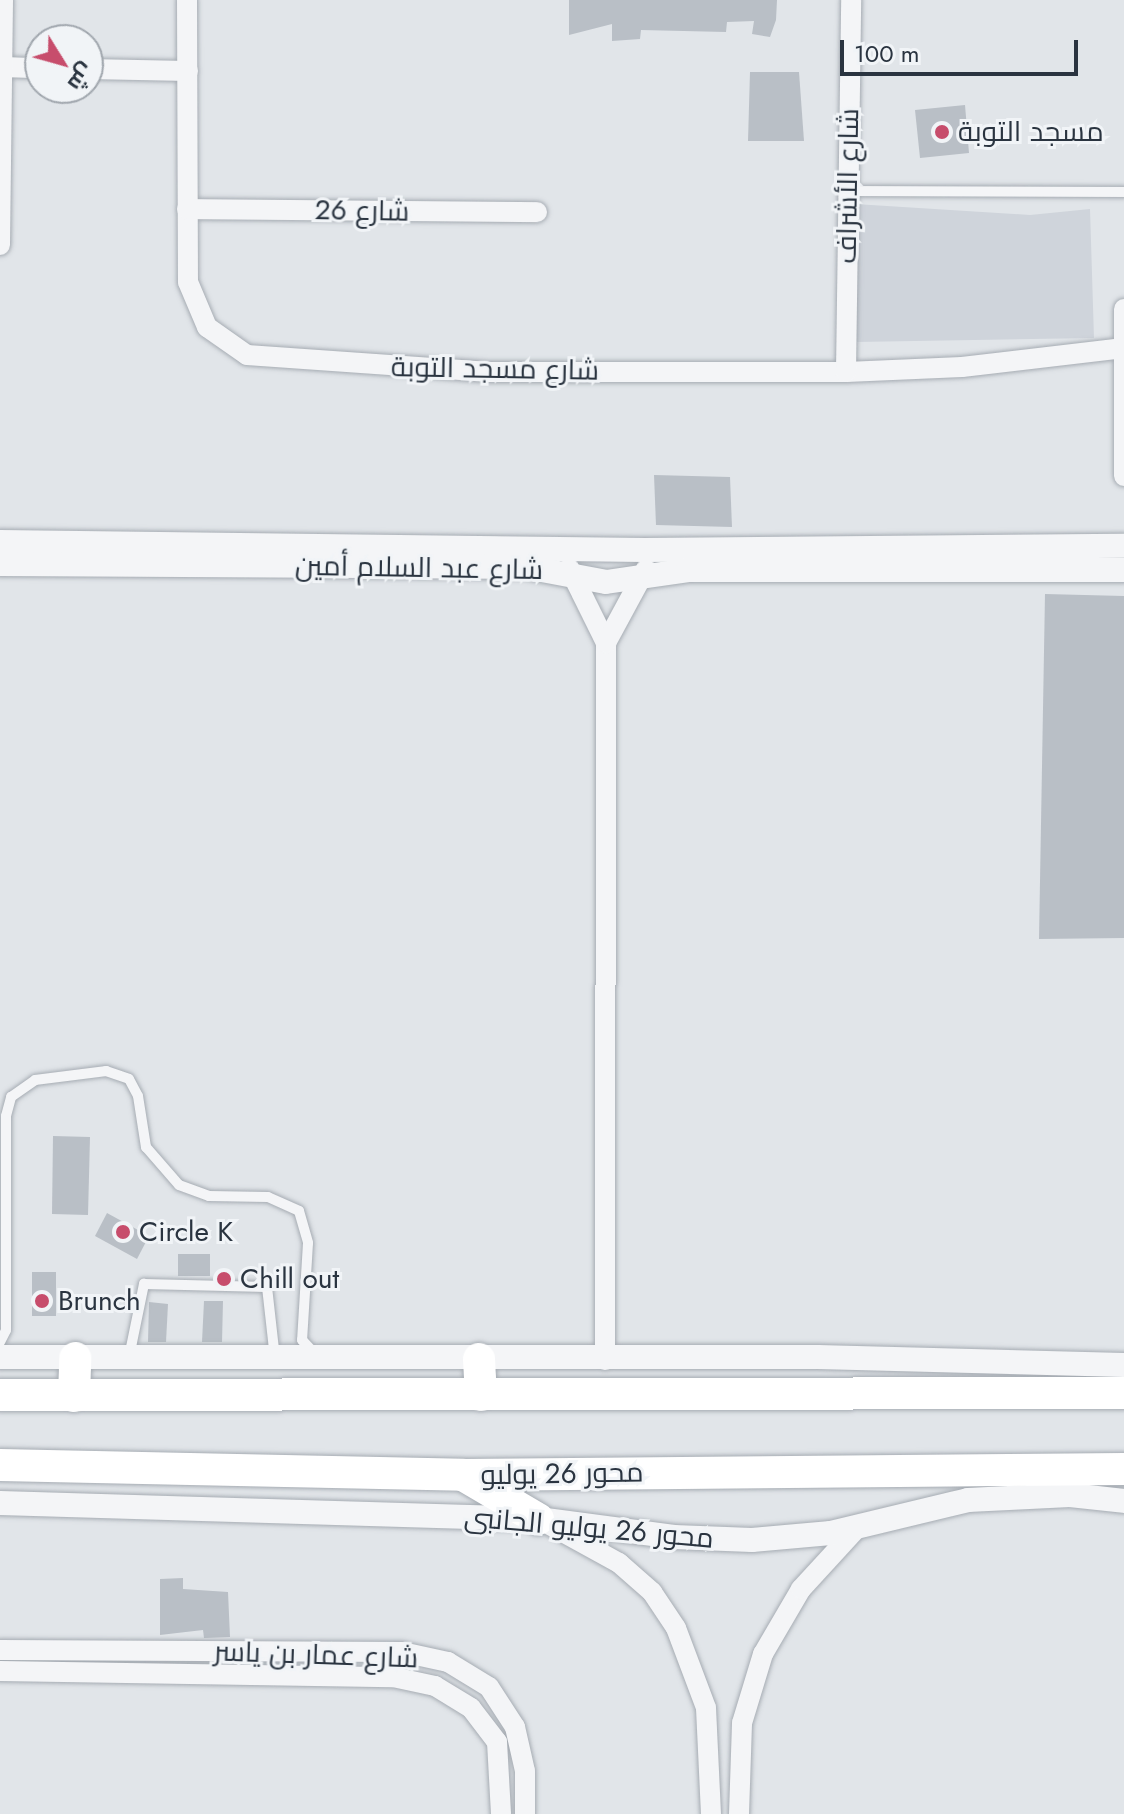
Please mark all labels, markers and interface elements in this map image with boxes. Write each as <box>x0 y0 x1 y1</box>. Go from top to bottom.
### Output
north arrow <box>24 24 104 104</box>
scale bar <box>844 24 1082 74</box>
text: 100 m <box>854 36 920 71</box>
text: ش <box>60 56 103 98</box>
street label: شارع الأشراف <box>830 108 866 264</box>
place label: مسجد التوبة <box>958 115 1104 149</box>
marker: مسجد التوبة <box>933 123 951 141</box>
street label: شارع 26 <box>314 193 410 229</box>
street label: شارع مسجد التوبة <box>391 350 599 388</box>
street label: شارع عبد السلام أمين <box>295 549 543 587</box>
place label: Circle K <box>139 1215 233 1249</box>
marker: Circle K <box>114 1223 132 1241</box>
place label: Chill out <box>240 1262 339 1296</box>
marker: Chill out <box>215 1270 233 1288</box>
place label: Brunch <box>58 1284 141 1318</box>
marker: Brunch <box>33 1292 51 1310</box>
street label: محور 26 يوليو <box>480 1456 644 1492</box>
street label: محور 26 يوليو الجانبى <box>463 1500 715 1556</box>
street label: شارع عمار بن ياسر <box>213 1635 419 1675</box>

